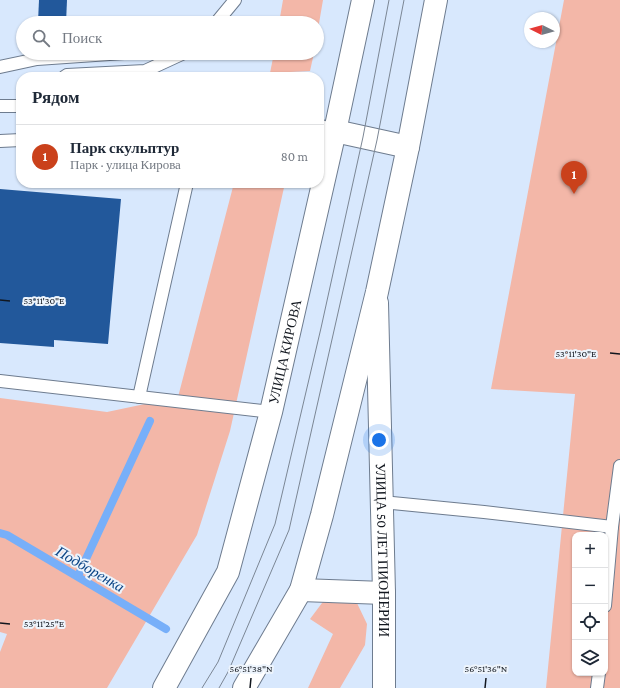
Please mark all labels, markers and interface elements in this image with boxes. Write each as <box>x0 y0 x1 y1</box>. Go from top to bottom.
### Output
north arrow <box>524 12 560 48</box>
search box <box>16 16 324 60</box>
icon: search <box>30 27 52 49</box>
text: Поиск <box>62 30 102 46</box>
text: Рядом <box>32 88 80 107</box>
text: Парк скульптур <box>70 140 179 156</box>
text: 1 <box>43 149 47 164</box>
text: 80 m <box>281 149 308 164</box>
text: Парк · улица Кирова <box>70 157 181 172</box>
pin: 1 <box>561 161 587 194</box>
text: 53°11'30"E <box>24 295 65 306</box>
street label: УЛИЦА КИРОВА <box>265 297 305 406</box>
text: 53°11'30"E <box>556 348 597 359</box>
your location <box>369 430 389 450</box>
street label: УЛИЦА 50 ЛЕТ ПИОНЕРИИ <box>373 463 392 637</box>
map controls <box>572 532 608 676</box>
button: + <box>572 532 608 568</box>
water label: Подборенка <box>52 542 127 595</box>
button: − <box>572 568 608 604</box>
button: locate <box>572 604 608 640</box>
text: 53°11'25"E <box>24 618 65 629</box>
button: layers <box>572 640 608 676</box>
text: 56°51'38"N <box>229 663 273 674</box>
text: 56°51'36"N <box>465 663 508 674</box>

